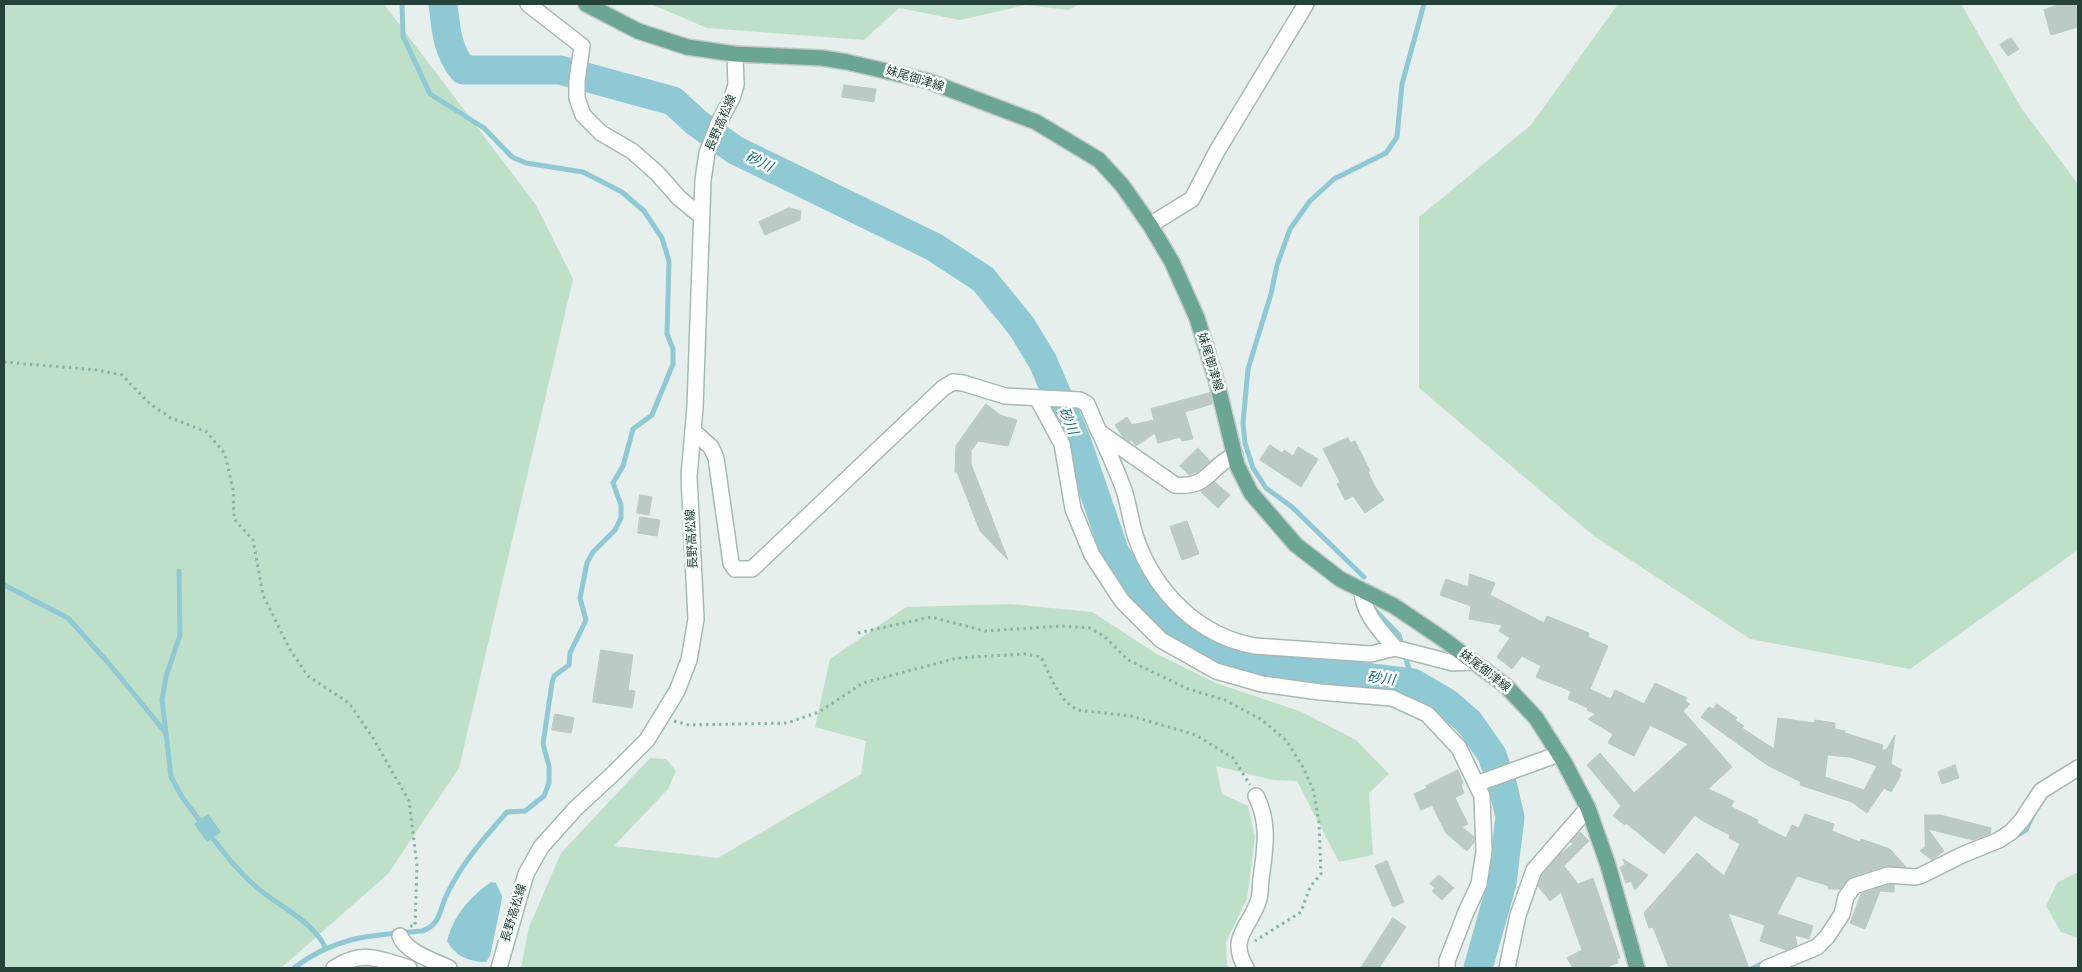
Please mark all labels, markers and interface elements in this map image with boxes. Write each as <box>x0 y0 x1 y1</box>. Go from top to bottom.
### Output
street label: 妹尾御津線 <box>884 63 946 95</box>
street label: 長野高松線 <box>703 93 739 153</box>
water label: 砂川 <box>743 148 775 176</box>
street label: 妹尾御津線 <box>1194 331 1226 393</box>
water label: 砂川 <box>1055 405 1081 437</box>
street label: 長野高松線 <box>683 509 701 569</box>
street label: 妹尾御津線 <box>1457 647 1513 695</box>
water label: 砂川 <box>1366 669 1396 689</box>
street label: 長野高松線 <box>498 882 530 944</box>

